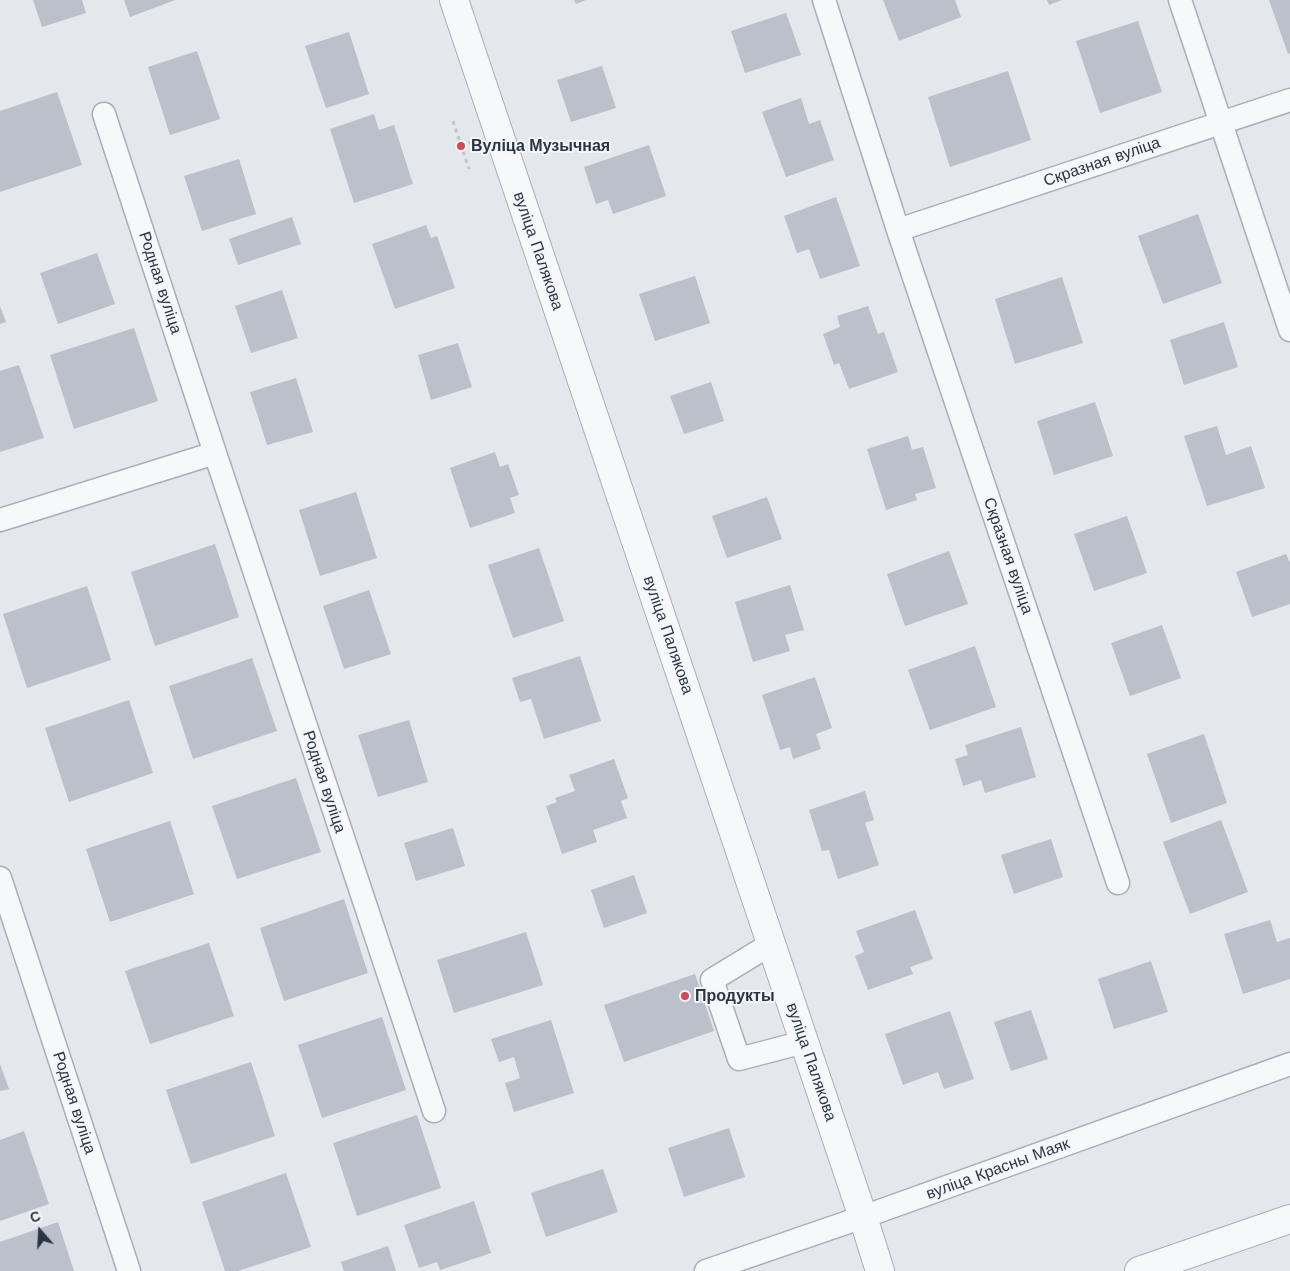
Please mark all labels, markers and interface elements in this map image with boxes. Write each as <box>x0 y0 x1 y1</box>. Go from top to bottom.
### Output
street label: Скразная вуліца <box>1041 133 1163 191</box>
place label: Вуліца Музычная <box>471 136 610 156</box>
marker: Вуліца Музычная <box>455 140 467 152</box>
street label: вуліца Палякова <box>509 189 567 313</box>
street label: Родная вуліца <box>134 229 186 337</box>
street label: Скразная вуліца <box>979 495 1037 617</box>
street label: вуліца Палякова <box>639 573 697 697</box>
street label: Родная вуліца <box>298 728 350 836</box>
place label: Продукты <box>695 986 775 1006</box>
marker: Продукты <box>679 990 691 1002</box>
street label: вуліца Палякова <box>782 1000 840 1124</box>
street label: Родная вуліца <box>48 1049 100 1157</box>
street label: вуліца Красны Маяк <box>924 1134 1072 1204</box>
north arrow <box>15 1206 65 1256</box>
text: С <box>28 1208 43 1226</box>

